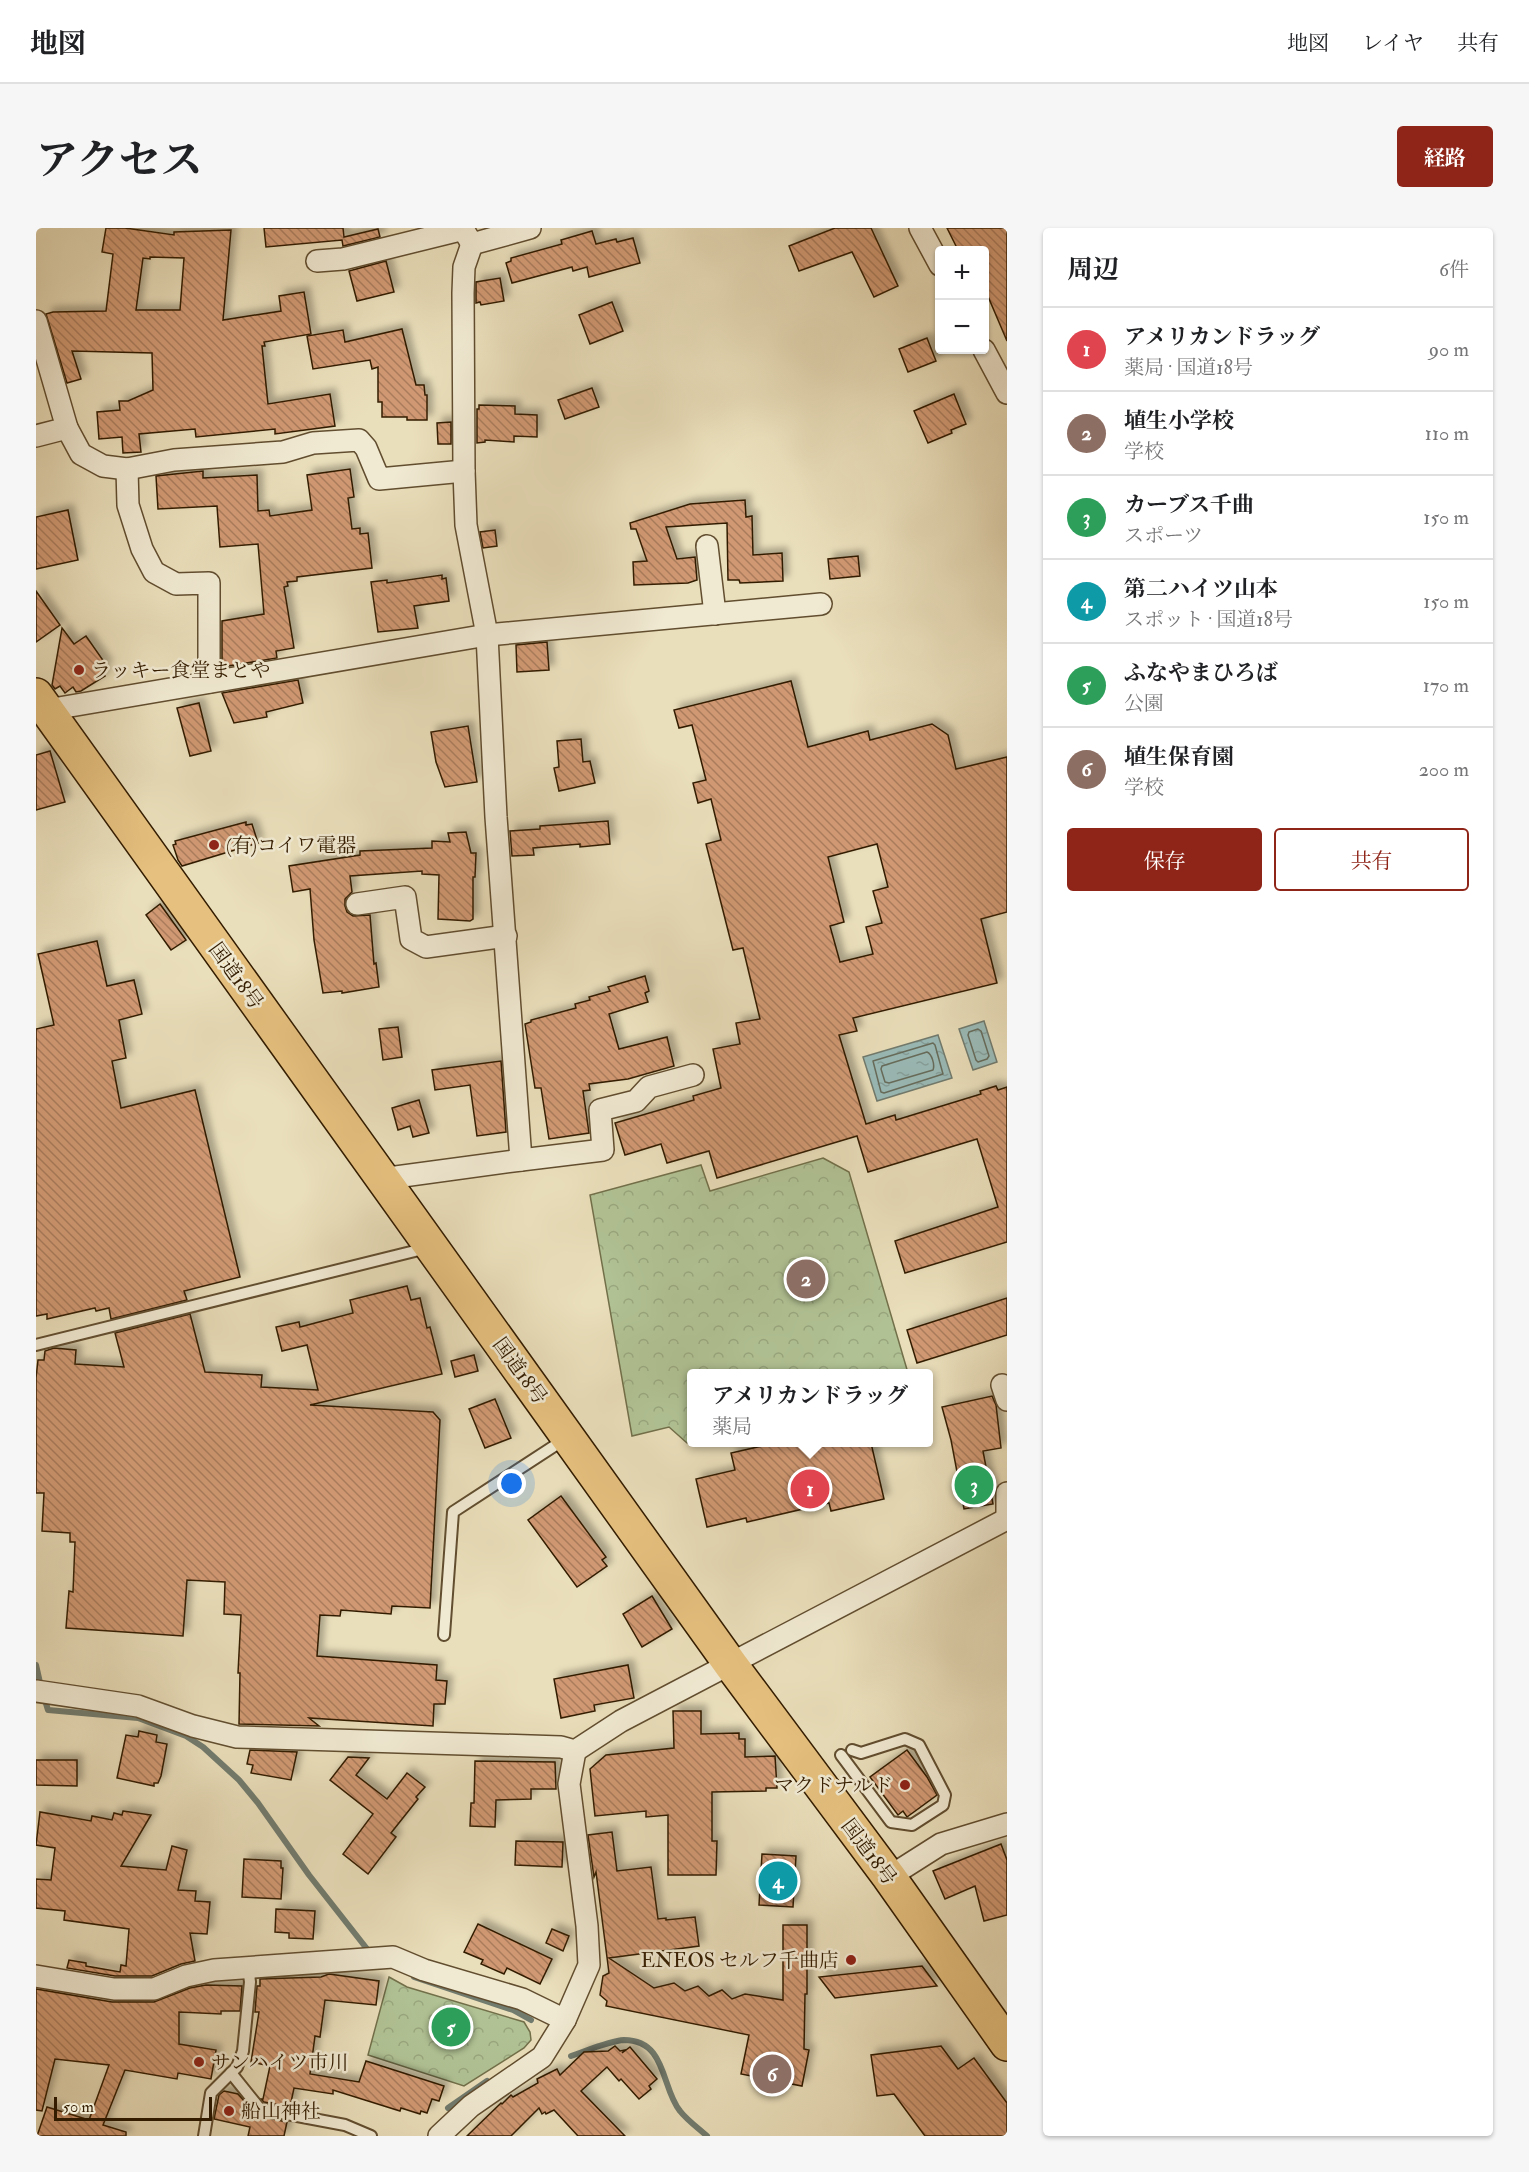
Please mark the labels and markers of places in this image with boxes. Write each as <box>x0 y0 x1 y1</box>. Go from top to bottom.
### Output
place label: ラッキー食堂まとや <box>91 658 271 683</box>
marker: ラッキー食堂まとや <box>72 663 86 677</box>
place label: (有)コイワ電器 <box>226 833 356 858</box>
marker: (有)コイワ電器 <box>207 838 221 852</box>
pin: 2 <box>786 1256 826 1302</box>
pin: 3 <box>954 1462 994 1508</box>
pin: 1 <box>790 1466 830 1512</box>
place label: マクドナルド <box>774 1773 893 1798</box>
marker: マクドナルド <box>898 1778 912 1792</box>
pin: 4 <box>758 1858 798 1904</box>
place label: ENEOS セルフ千曲店 <box>641 1948 839 1973</box>
marker: ENEOS セルフ千曲店 <box>844 1953 858 1967</box>
pin: 5 <box>432 2004 470 2050</box>
place label: サンハイツ市川 <box>211 2050 349 2075</box>
pin: 6 <box>752 2052 792 2096</box>
marker: サンハイツ市川 <box>192 2055 206 2069</box>
place label: 船山神社 <box>241 2099 321 2124</box>
marker: 船山神社 <box>222 2104 236 2118</box>

